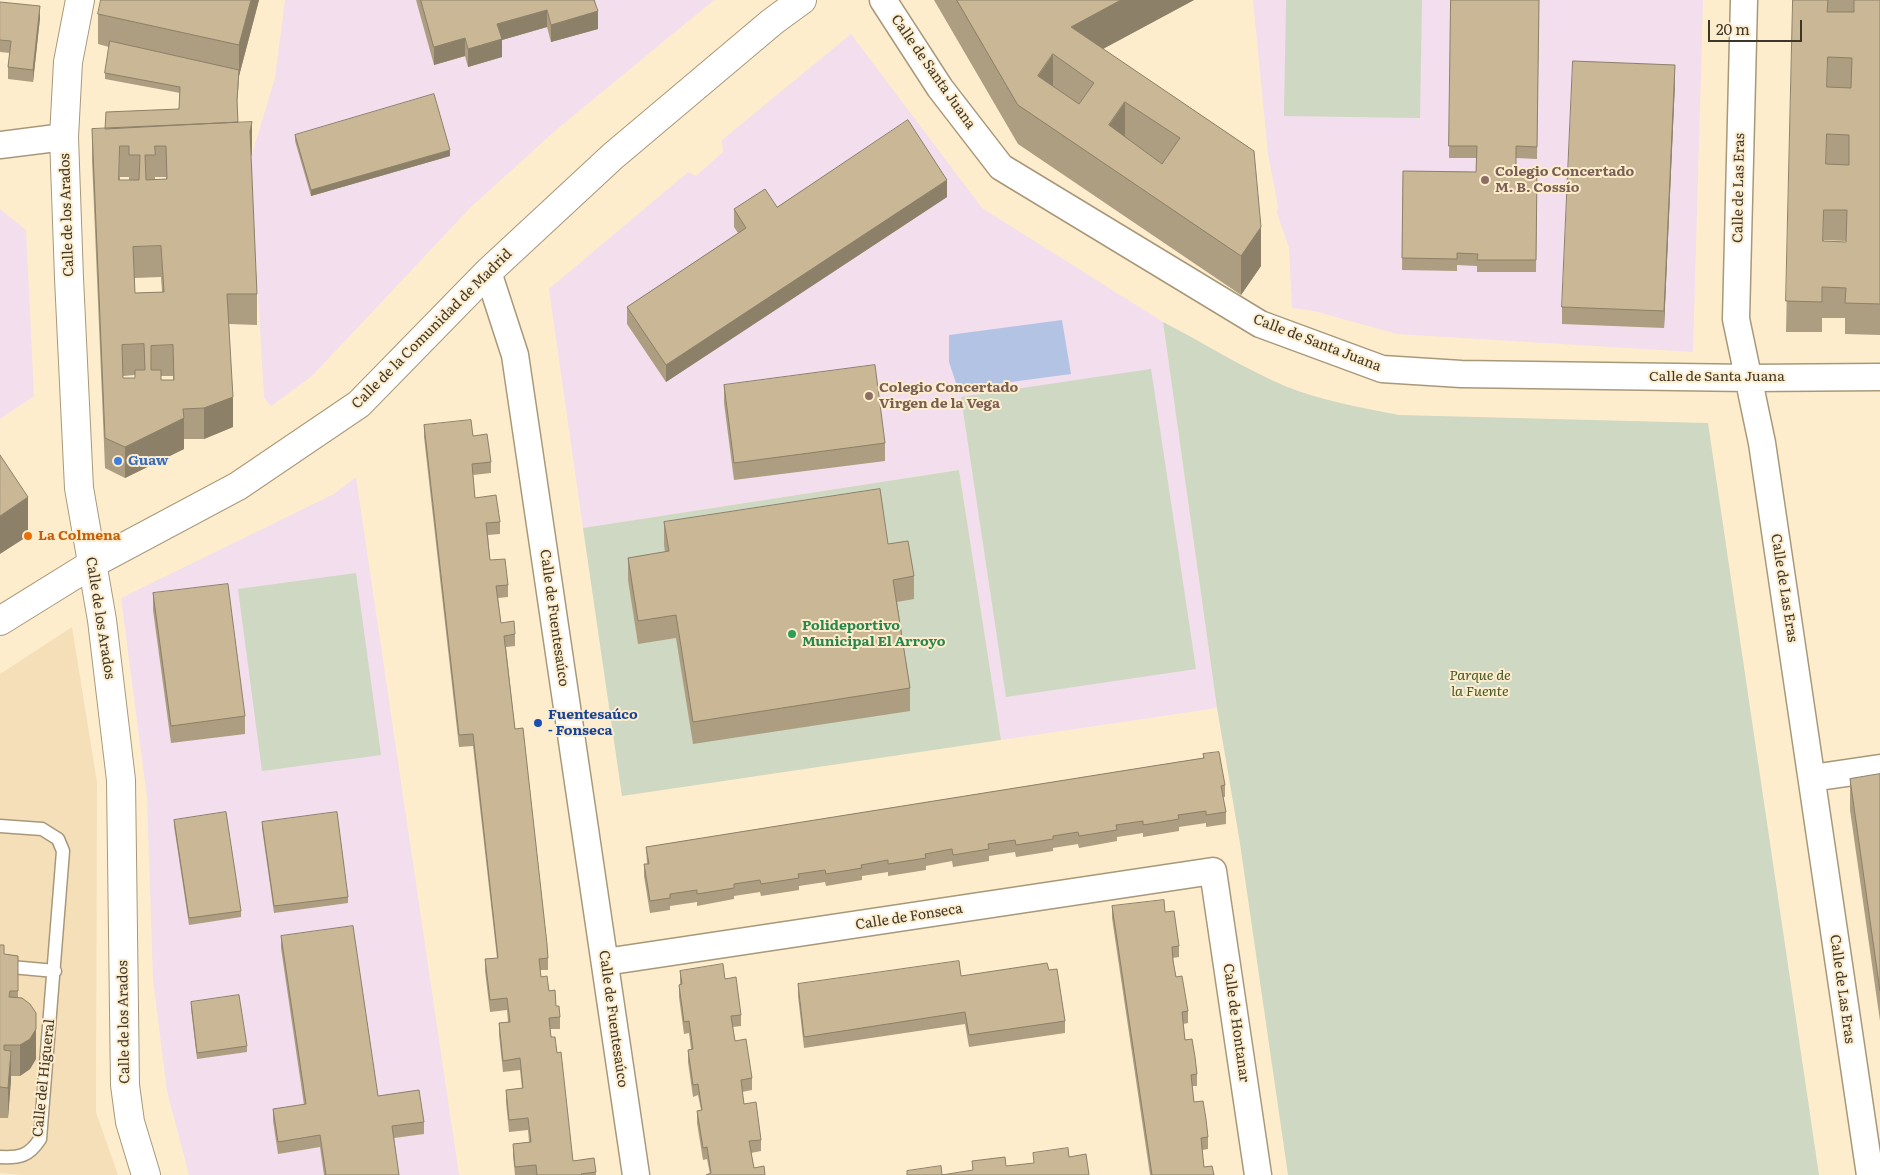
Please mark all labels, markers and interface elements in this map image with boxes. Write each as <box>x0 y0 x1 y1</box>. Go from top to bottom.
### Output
scale bar <box>1710 10 1804 42</box>
street label: Calle de Santa Juana <box>887 12 979 132</box>
text: 20 m <box>1716 17 1750 40</box>
street label: Calle de Las Eras <box>1730 133 1748 243</box>
street label: Calle de los Arados <box>56 153 78 277</box>
place label: Colegio Concertado M. B. Cossío <box>1495 164 1634 196</box>
marker: Colegio Concertado M. B. Cossío <box>1479 174 1491 186</box>
street label: Calle de la Comunidad de Madrid <box>348 245 516 413</box>
street label: Calle de Santa Juana <box>1251 311 1383 375</box>
street label: Calle de Santa Juana <box>1649 369 1785 385</box>
place label: Colegio Concertado Virgen de la Vega <box>879 380 1018 412</box>
marker: Colegio Concertado Virgen de la Vega <box>863 390 875 402</box>
place label: Guaw <box>128 453 168 469</box>
marker: Guaw <box>112 455 124 467</box>
place label: La Colmena <box>38 528 121 544</box>
marker: La Colmena <box>22 530 34 542</box>
street label: Calle de Las Eras <box>1767 533 1801 643</box>
street label: Calle de Fuentesaúco <box>536 548 572 688</box>
street label: Calle de los Arados <box>82 556 118 680</box>
place label: Polideportivo Municipal El Arroyo <box>802 618 945 650</box>
marker: Polideportivo Municipal El Arroyo <box>786 628 798 640</box>
park label: Parque de la Fuente <box>1449 668 1511 700</box>
place label: Fuentesaúco - Fonseca <box>548 707 638 740</box>
marker: Fuentesaúco - Fonseca <box>532 717 544 729</box>
street label: Calle de Fonseca <box>854 900 964 934</box>
street label: Calle de Las Eras <box>1826 934 1858 1044</box>
street label: Calle de Fuentesaúco <box>595 949 631 1089</box>
street label: Calle de los Arados <box>115 960 133 1084</box>
street label: Calle de Hontanar <box>1219 963 1253 1083</box>
street label: Calle del Higueral <box>29 1018 59 1138</box>

